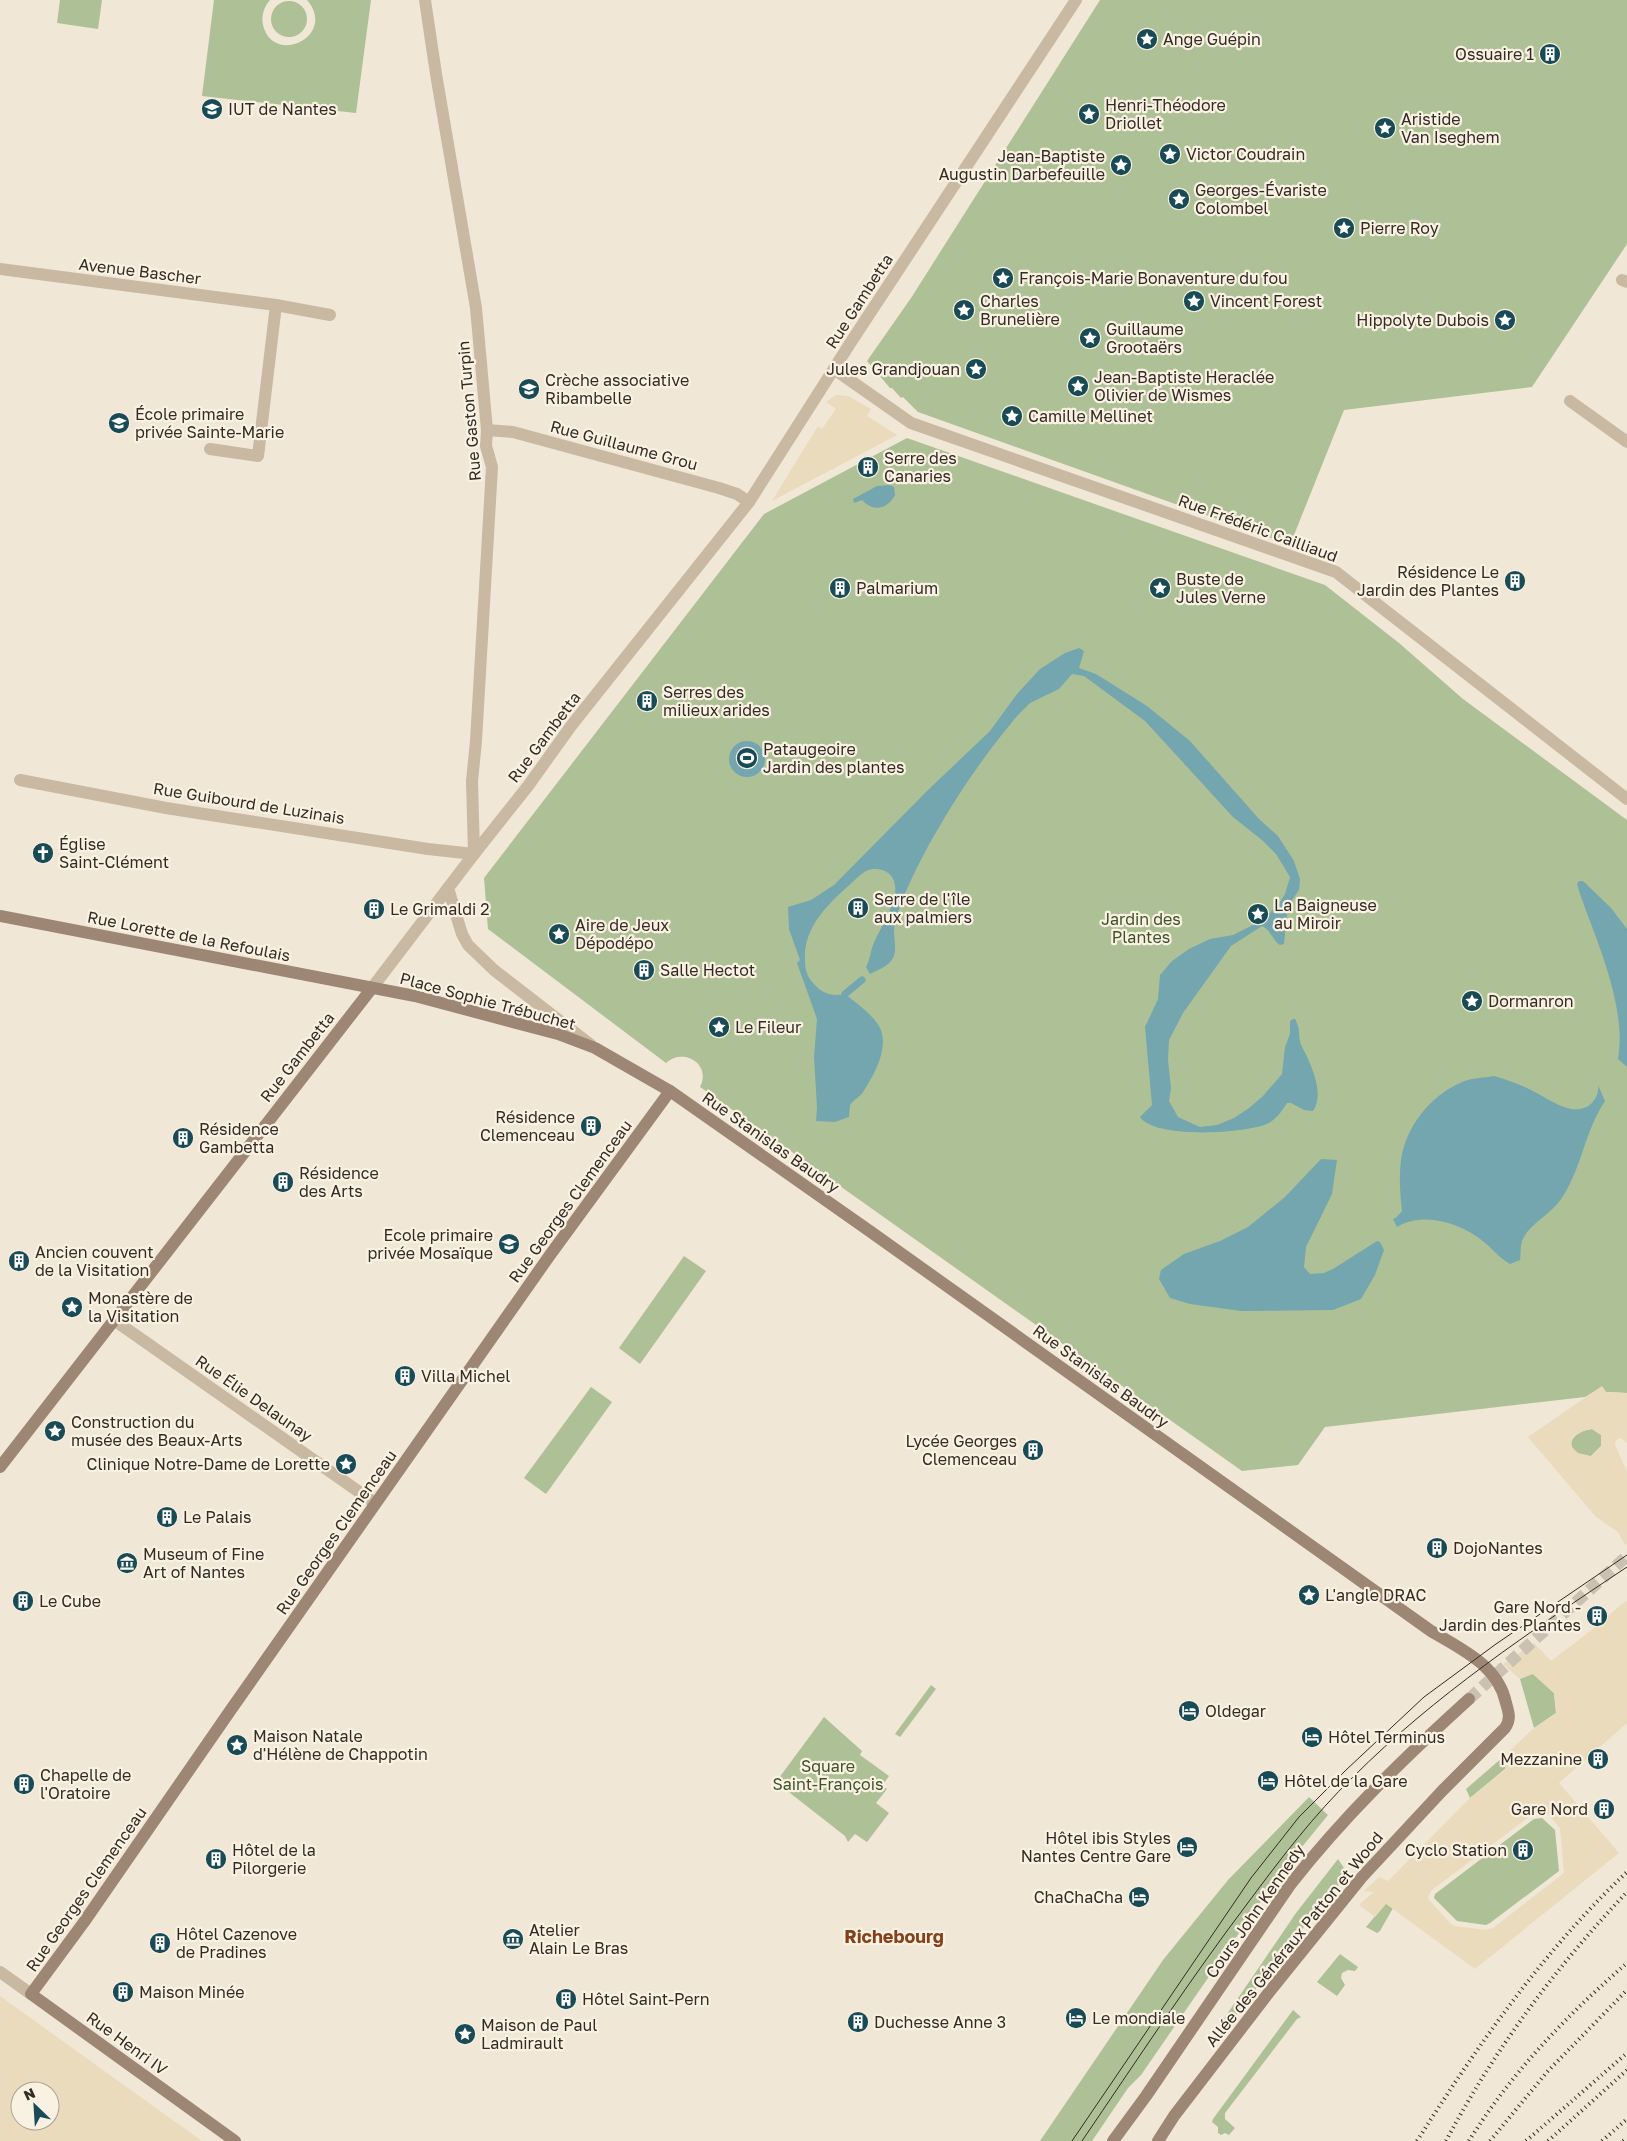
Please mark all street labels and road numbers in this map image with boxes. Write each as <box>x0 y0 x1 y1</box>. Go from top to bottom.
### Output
street label: Rue Gambetta <box>821 250 897 352</box>
street label: Avenue Bascher <box>78 254 202 288</box>
street label: Rue Gaston Turpin <box>453 340 485 482</box>
street label: Rue Guillaume Grou <box>548 416 700 474</box>
street label: Rue Frédéric Cailliaud <box>1176 490 1340 566</box>
street label: Rue Gambetta <box>503 688 585 786</box>
street label: Rue Guibourd de Luzinais <box>152 778 346 828</box>
street label: Rue Lorette de la Refoulais <box>86 906 292 966</box>
street label: Place Sophie Trébuchet <box>398 968 578 1034</box>
street label: Rue Gambetta <box>256 1008 338 1106</box>
street label: Rue Stanislas Baudry <box>698 1087 844 1197</box>
street label: Rue Georges Clemenceau <box>504 1116 636 1286</box>
street label: Rue Stanislas Baudry <box>1029 1320 1173 1432</box>
street label: Rue Élie Delaunay <box>192 1350 316 1446</box>
street label: Rue Georges Clemenceau <box>271 1446 401 1618</box>
street label: Rue Georges Clemenceau <box>21 1803 151 1975</box>
street label: Allée des Généraux Patton et Wood <box>1201 1828 1387 2050</box>
street label: Cours John Kennedy <box>1201 1840 1309 1982</box>
street label: Rue Henri IV <box>83 2007 172 2079</box>

